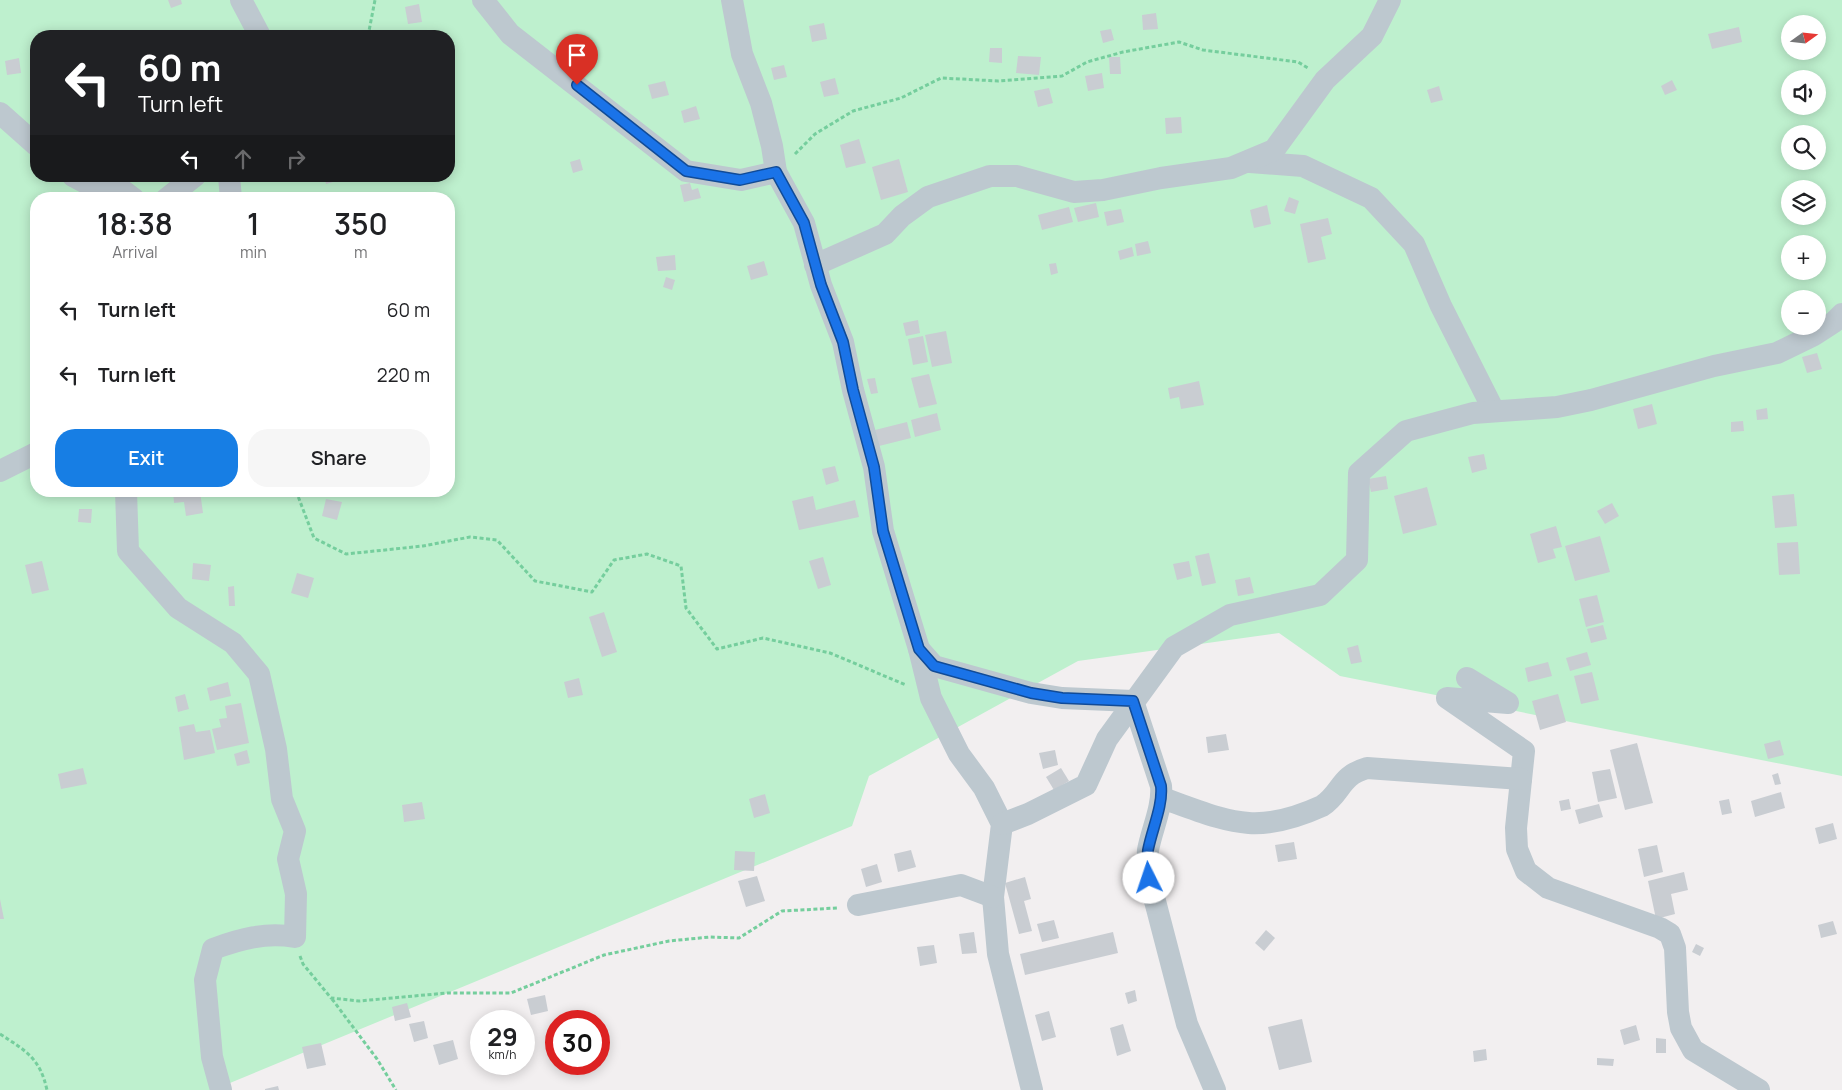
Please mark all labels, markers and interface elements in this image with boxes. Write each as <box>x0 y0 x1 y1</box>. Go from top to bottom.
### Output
north arrow <box>1781 15 1826 60</box>
map controls <box>1781 15 1826 335</box>
pin <box>556 34 598 85</box>
icon: arrive <box>563 41 591 69</box>
text: 60 m <box>138 44 221 92</box>
icon: left <box>55 50 120 115</box>
button: sound <box>1781 70 1826 115</box>
text: Turn left <box>138 89 223 119</box>
button: search <box>1781 125 1826 170</box>
icon: left <box>176 145 204 173</box>
icon: ahead <box>229 145 257 173</box>
icon: right <box>282 145 310 173</box>
button: layers <box>1781 180 1826 225</box>
text: 18:38 <box>97 203 173 244</box>
text: 1 <box>247 203 260 244</box>
text: 350 <box>334 203 388 244</box>
button: + <box>1781 235 1826 280</box>
text: Arrival <box>112 241 158 263</box>
text: min <box>240 241 267 263</box>
text: m <box>354 241 368 263</box>
button: − <box>1781 290 1826 335</box>
icon: left <box>55 296 83 324</box>
text: Turn left <box>98 297 176 323</box>
text: 60 m <box>387 297 430 323</box>
icon: left <box>55 361 83 389</box>
text: Turn left <box>98 362 176 388</box>
text: 220 m <box>377 362 430 388</box>
button: Exit <box>55 429 238 487</box>
button: Share <box>248 429 430 487</box>
position arrow <box>1122 851 1174 903</box>
speed limit sign: 30 <box>545 1010 610 1075</box>
text: 29 <box>487 1019 518 1054</box>
text: km/h <box>489 1046 516 1063</box>

